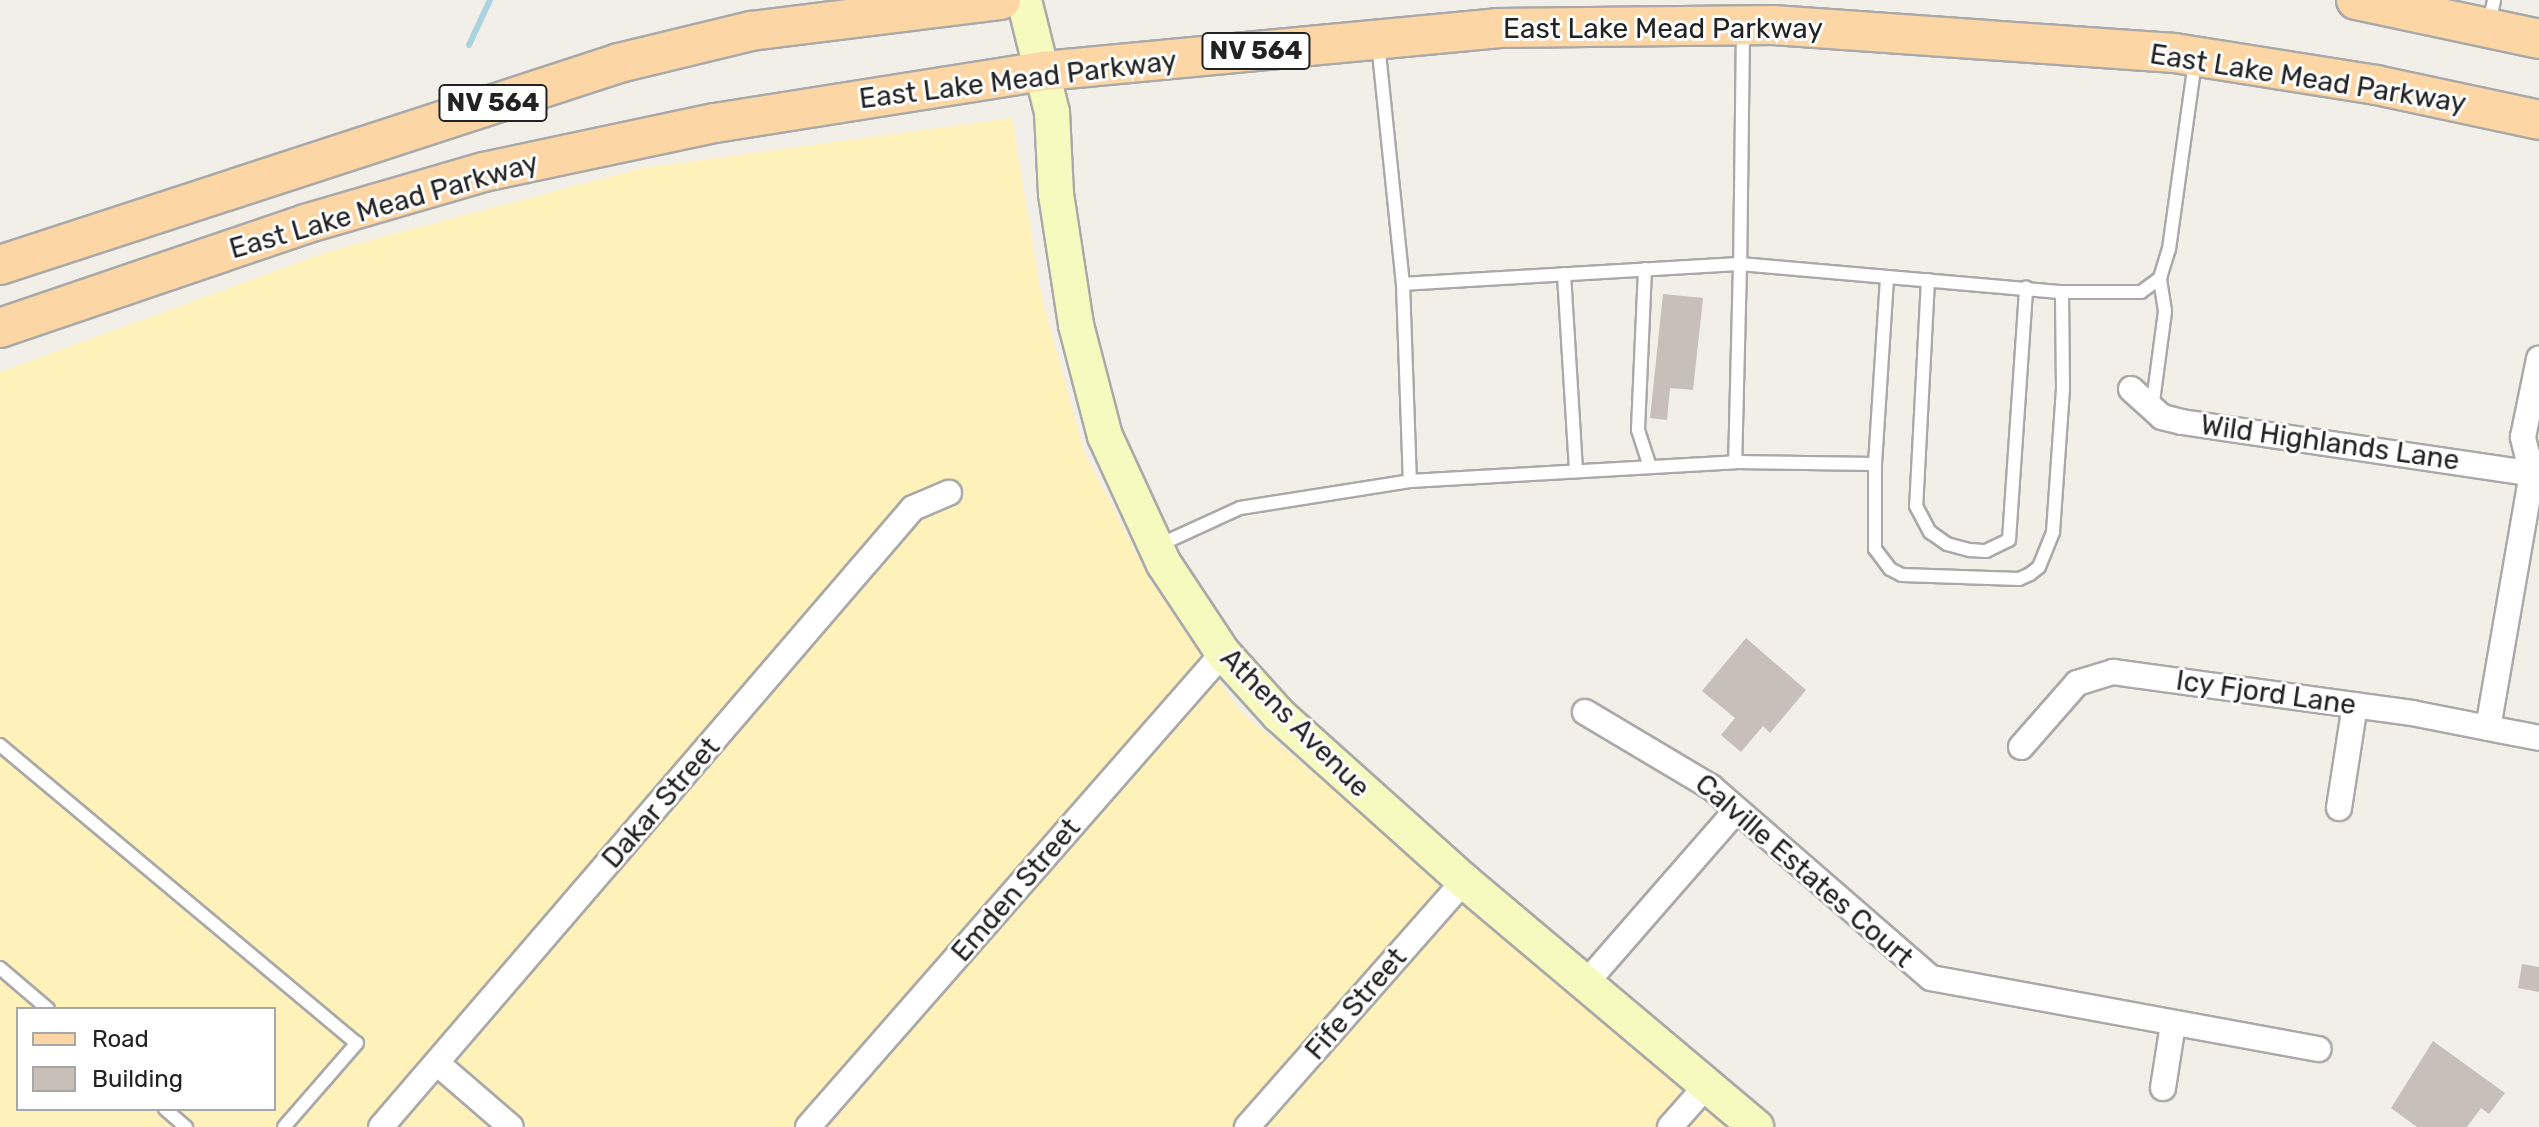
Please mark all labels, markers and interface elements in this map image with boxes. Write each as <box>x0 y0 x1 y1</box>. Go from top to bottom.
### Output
street label: East Lake Mead Parkway <box>1503 12 1823 46</box>
road number: NV 564 <box>1200 29 1312 73</box>
street label: East Lake Mead Parkway <box>2147 37 2469 121</box>
street label: East Lake Mead Parkway <box>857 44 1179 116</box>
road number: NV 564 <box>437 81 549 125</box>
street label: East Lake Mead Parkway <box>226 146 542 266</box>
street label: Wild Highlands Lane <box>2198 408 2462 478</box>
street label: Athens Avenue <box>1213 641 1377 805</box>
street label: Icy Fjord Lane <box>2173 664 2359 722</box>
street label: Dakar Street <box>595 731 727 875</box>
street label: Calville Estates Court <box>1688 767 1920 975</box>
street label: Emden Street <box>945 811 1087 969</box>
street label: Fife Street <box>1298 941 1414 1067</box>
legend <box>16 1007 276 1111</box>
text: Road <box>92 1025 149 1053</box>
text: Building <box>92 1065 183 1093</box>

